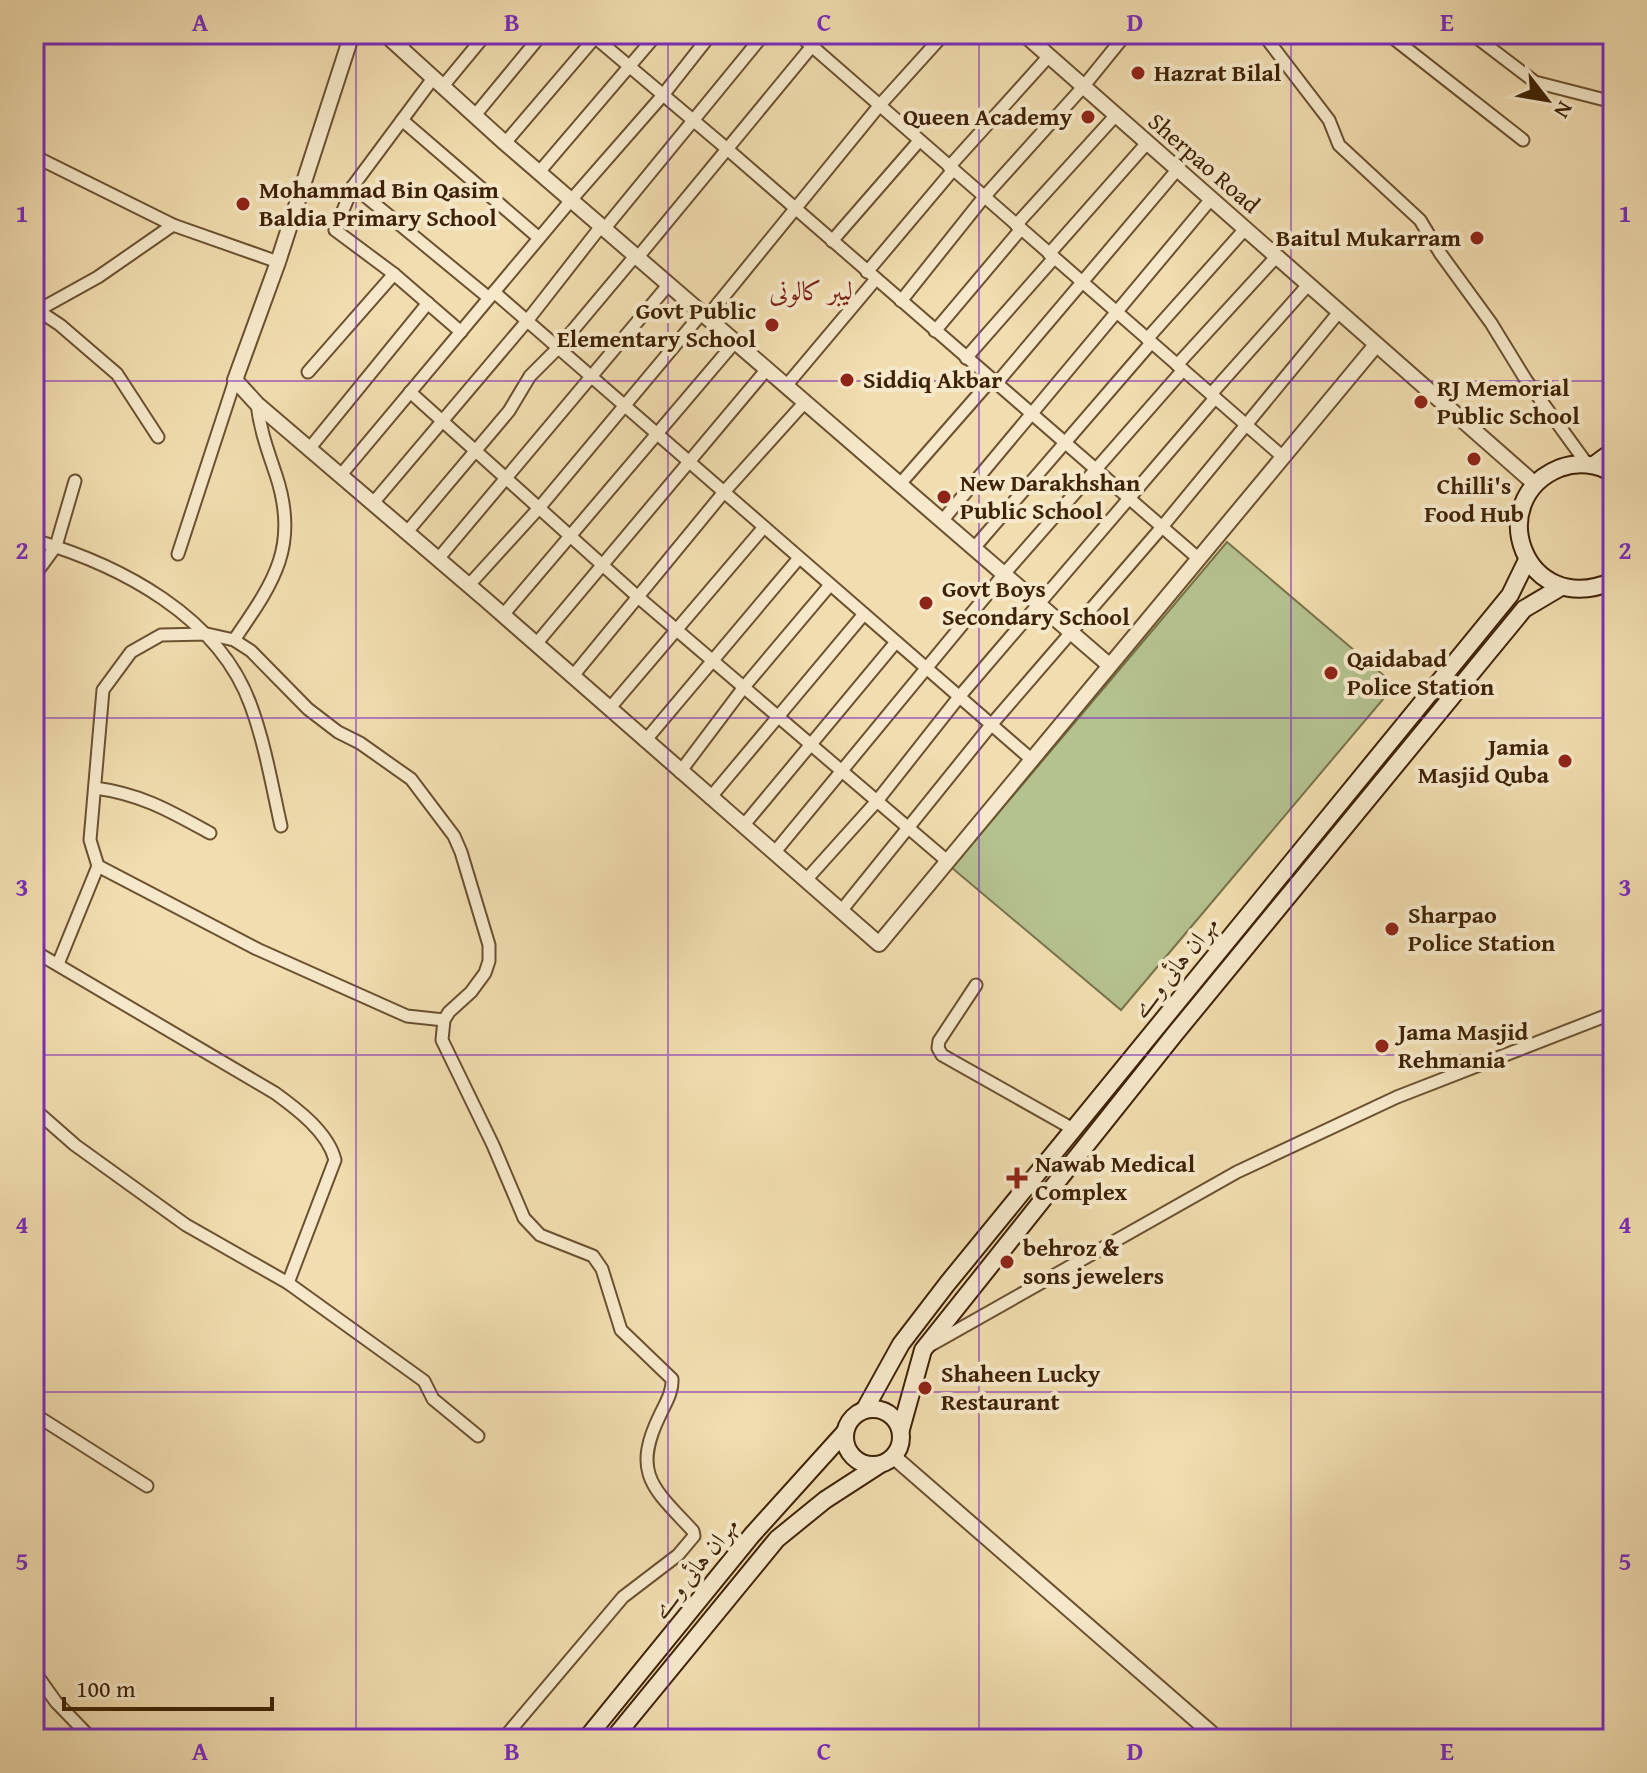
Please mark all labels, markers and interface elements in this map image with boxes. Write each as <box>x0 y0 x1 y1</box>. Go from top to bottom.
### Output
text: A <box>192 2 209 41</box>
text: B <box>504 2 520 41</box>
text: C <box>817 2 831 41</box>
text: D <box>1127 2 1143 41</box>
text: E <box>1440 2 1454 41</box>
place label: Hazrat Bilal <box>1154 55 1282 90</box>
north arrow <box>1507 60 1587 140</box>
marker: Hazrat Bilal <box>1129 64 1147 82</box>
text: N <box>1546 96 1582 125</box>
place label: Queen Academy <box>903 99 1073 134</box>
street label: Sherpao Road <box>1141 104 1268 221</box>
marker: Queen Academy <box>1079 108 1097 126</box>
place label: Mohammad Bin Qasim Baldia Primary School <box>259 172 499 235</box>
text: 1 <box>15 193 29 232</box>
text: 1 <box>1618 193 1632 232</box>
marker: Mohammad Bin Qasim Baldia Primary School <box>234 195 252 213</box>
place label: Baitul Mukarram <box>1276 220 1461 255</box>
marker: Baitul Mukarram <box>1468 229 1486 247</box>
district label: لیبر کالونی <box>769 271 853 310</box>
place label: Govt Public Elementary School <box>557 293 757 356</box>
marker: Govt Public Elementary School <box>763 316 781 334</box>
place label: Siddiq Akbar <box>863 362 1002 397</box>
place label: RJ Memorial Public School <box>1437 370 1580 433</box>
marker: Siddiq Akbar <box>838 371 856 389</box>
marker: RJ Memorial Public School <box>1412 393 1430 411</box>
marker: Chilli's Food Hub <box>1465 450 1483 468</box>
place label: New Darakhshan Public School <box>960 465 1140 528</box>
place label: Chilli's Food Hub <box>1424 468 1524 531</box>
marker: New Darakhshan Public School <box>935 488 953 506</box>
text: 2 <box>15 530 29 569</box>
text: 2 <box>1618 530 1632 569</box>
place label: Govt Boys Secondary School <box>942 571 1130 634</box>
marker: Govt Boys Secondary School <box>917 594 935 612</box>
place label: Qaidabad Police Station <box>1347 641 1494 704</box>
marker: Qaidabad Police Station <box>1322 664 1340 682</box>
place label: Jamia Masjid Quba <box>1418 729 1550 792</box>
marker: Jamia Masjid Quba <box>1556 752 1574 770</box>
text: 3 <box>15 867 29 906</box>
text: 3 <box>1618 867 1632 906</box>
place label: Sharpao Police Station <box>1408 897 1555 960</box>
street label: مہران ہائی وے <box>1123 908 1227 1025</box>
marker: Sharpao Police Station <box>1383 920 1401 938</box>
place label: Jama Masjid Rehmania <box>1394 1014 1529 1077</box>
marker: Jama Masjid Rehmania <box>1373 1037 1391 1055</box>
place label: Nawab Medical Complex <box>1035 1146 1196 1209</box>
marker: Nawab Medical Complex <box>1006 1167 1028 1189</box>
text: 4 <box>15 1204 29 1243</box>
text: 4 <box>1618 1204 1632 1243</box>
place label: behroz & sons jewelers <box>1023 1230 1164 1293</box>
marker: behroz & sons jewelers <box>998 1253 1016 1271</box>
place label: Shaheen Lucky Restaurant <box>941 1356 1101 1419</box>
marker: Shaheen Lucky Restaurant <box>916 1379 934 1397</box>
street label: مہران ہائی وے <box>643 1509 747 1626</box>
text: 5 <box>15 1541 29 1580</box>
text: 5 <box>1618 1541 1632 1580</box>
scale bar <box>64 1661 272 1711</box>
text: 100 m <box>76 1671 136 1706</box>
text: A <box>192 1731 209 1770</box>
text: B <box>504 1731 520 1770</box>
text: C <box>817 1731 831 1770</box>
text: D <box>1127 1731 1143 1770</box>
text: E <box>1440 1731 1454 1770</box>

